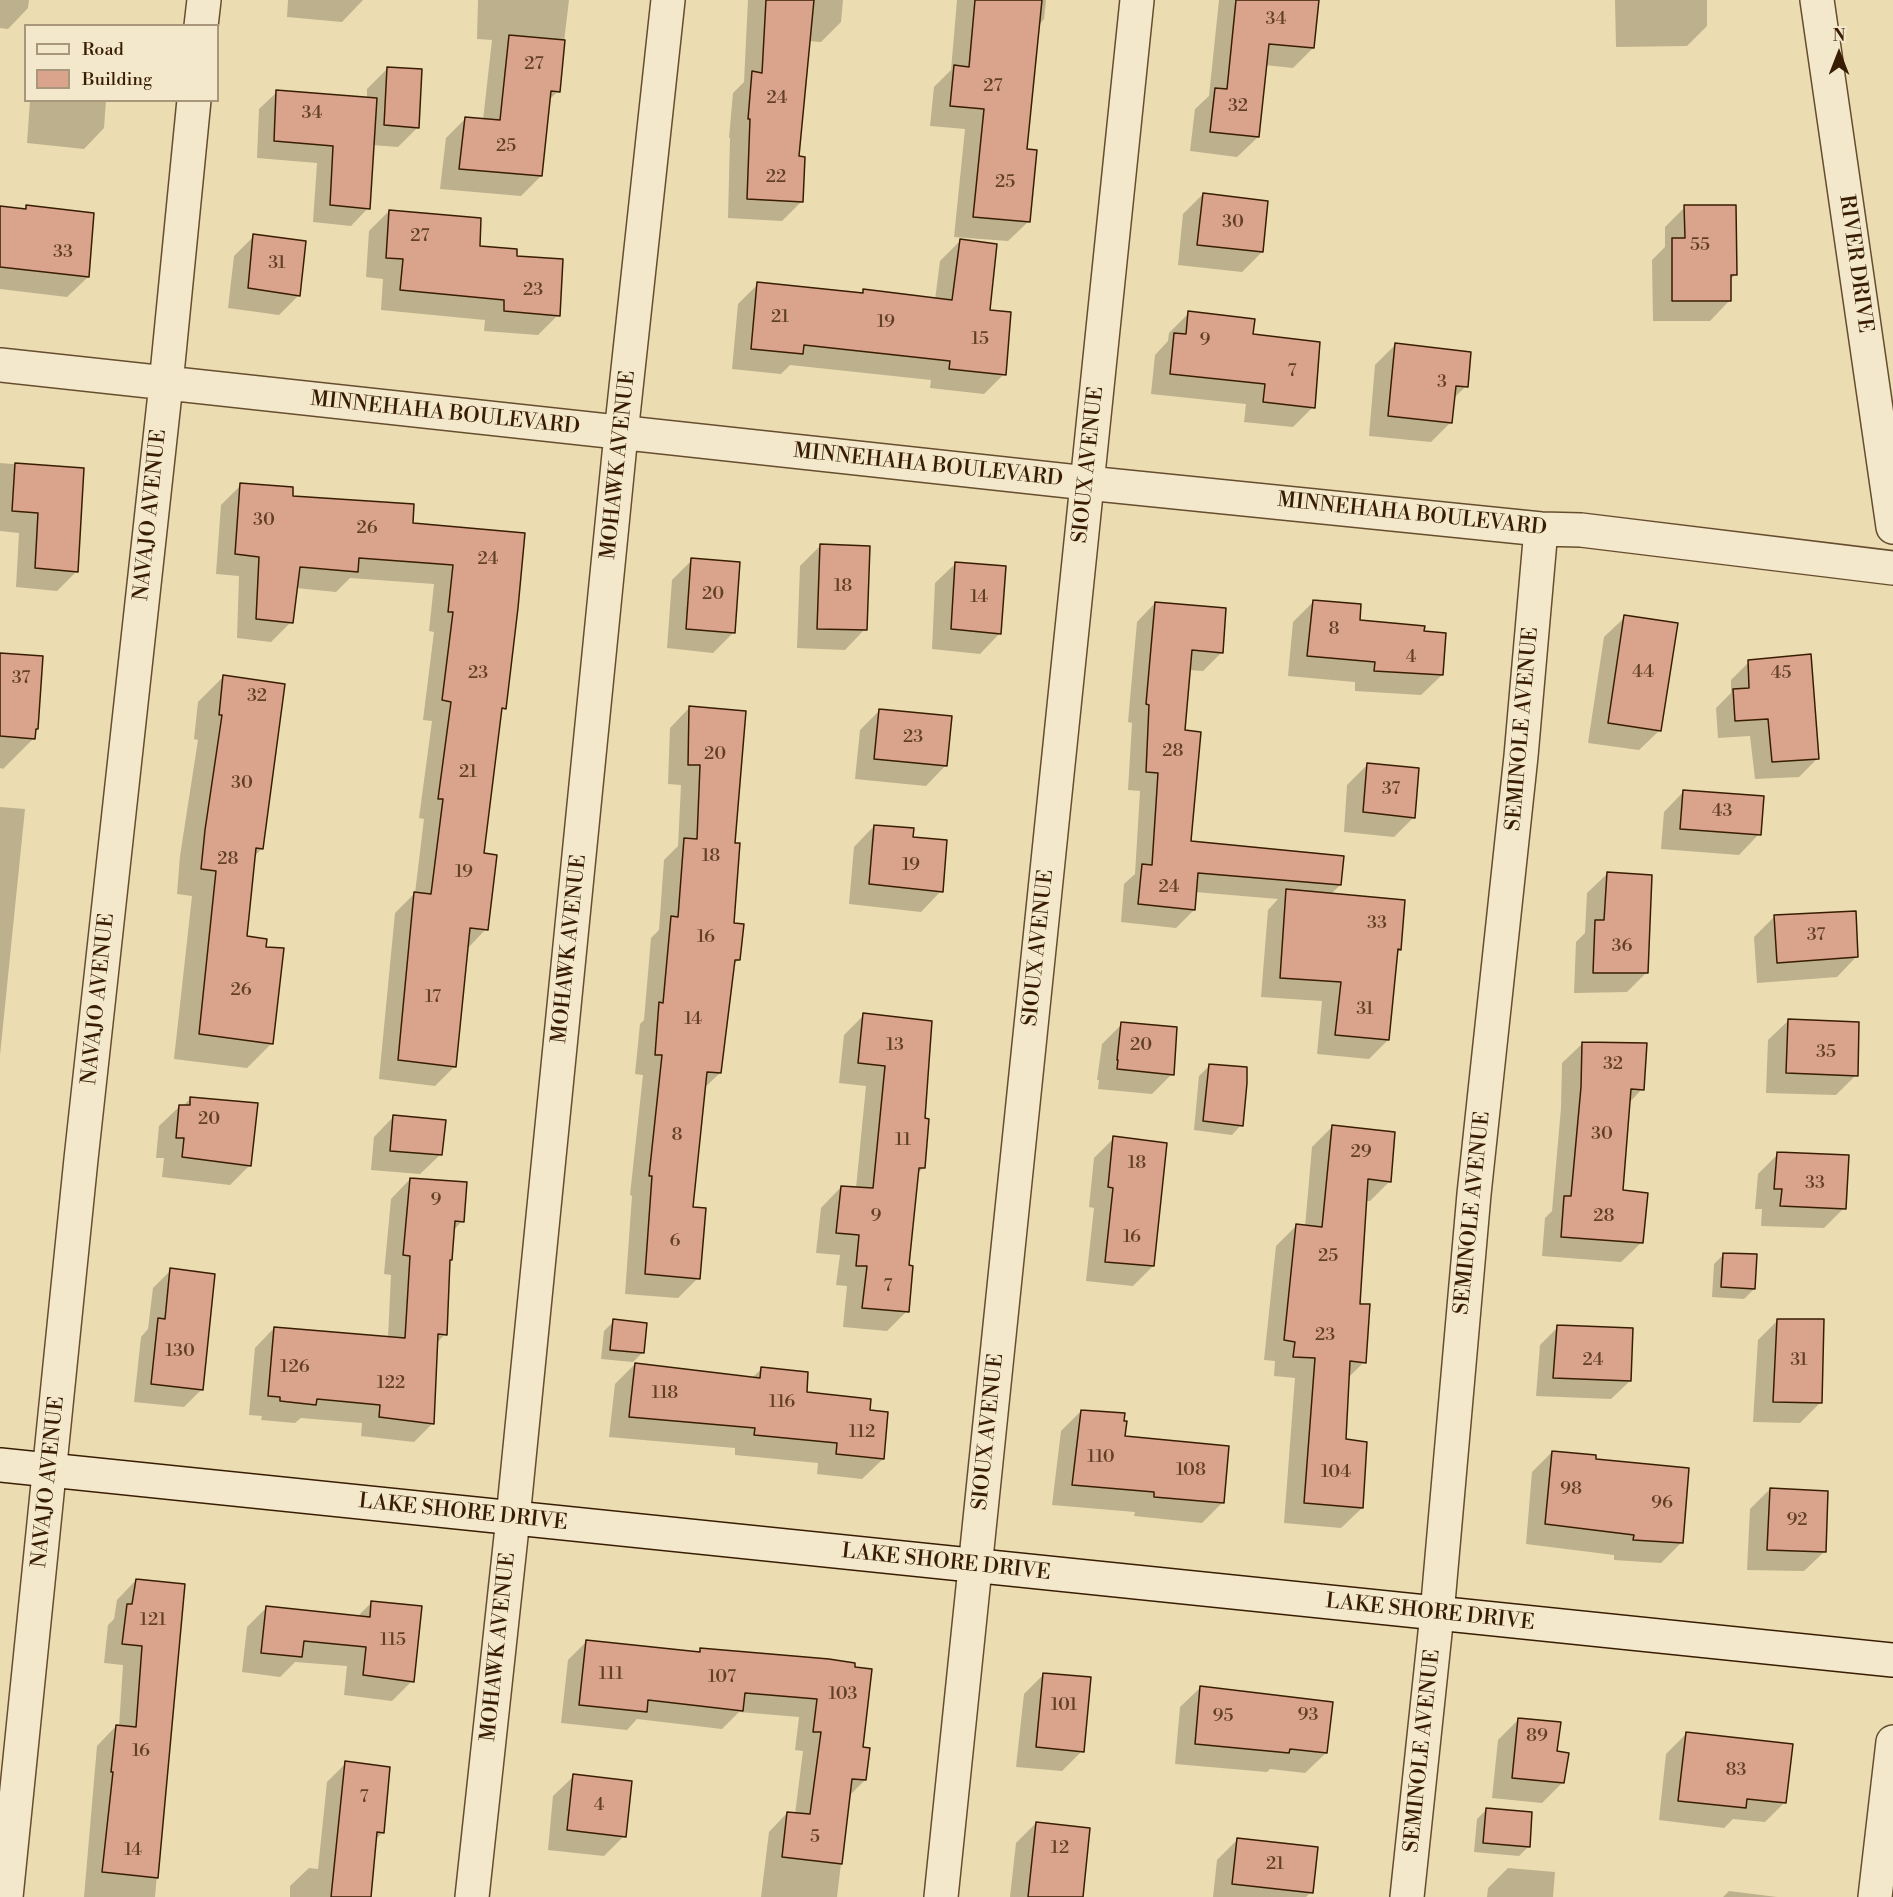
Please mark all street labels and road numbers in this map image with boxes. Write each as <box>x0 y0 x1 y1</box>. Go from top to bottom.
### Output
street label: RIVER DRIVE <box>1833 193 1877 335</box>
street label: MOHAWK AVENUE <box>597 369 641 561</box>
street label: SIOUX AVENUE <box>1068 385 1110 545</box>
street label: MINNEHAHA BOULEVARD <box>309 387 581 441</box>
street label: NAVAJO AVENUE <box>129 428 173 602</box>
street label: MINNEHAHA BOULEVARD <box>792 439 1064 493</box>
street label: MINNEHAHA BOULEVARD <box>1276 488 1548 542</box>
street label: SEMINOLE AVENUE <box>1502 626 1544 832</box>
street label: MOHAWK AVENUE <box>548 853 592 1045</box>
street label: SIOUX AVENUE <box>1018 868 1060 1028</box>
street label: NAVAJO AVENUE <box>77 912 121 1086</box>
street label: SEMINOLE AVENUE <box>1450 1110 1496 1316</box>
street label: SIOUX AVENUE <box>968 1352 1010 1512</box>
street label: NAVAJO AVENUE <box>27 1395 71 1569</box>
street label: LAKE SHORE DRIVE <box>357 1489 569 1537</box>
street label: LAKE SHORE DRIVE <box>840 1539 1052 1587</box>
street label: MOHAWK AVENUE <box>477 1551 521 1743</box>
street label: LAKE SHORE DRIVE <box>1324 1589 1536 1637</box>
street label: SEMINOLE AVENUE <box>1400 1648 1446 1854</box>

